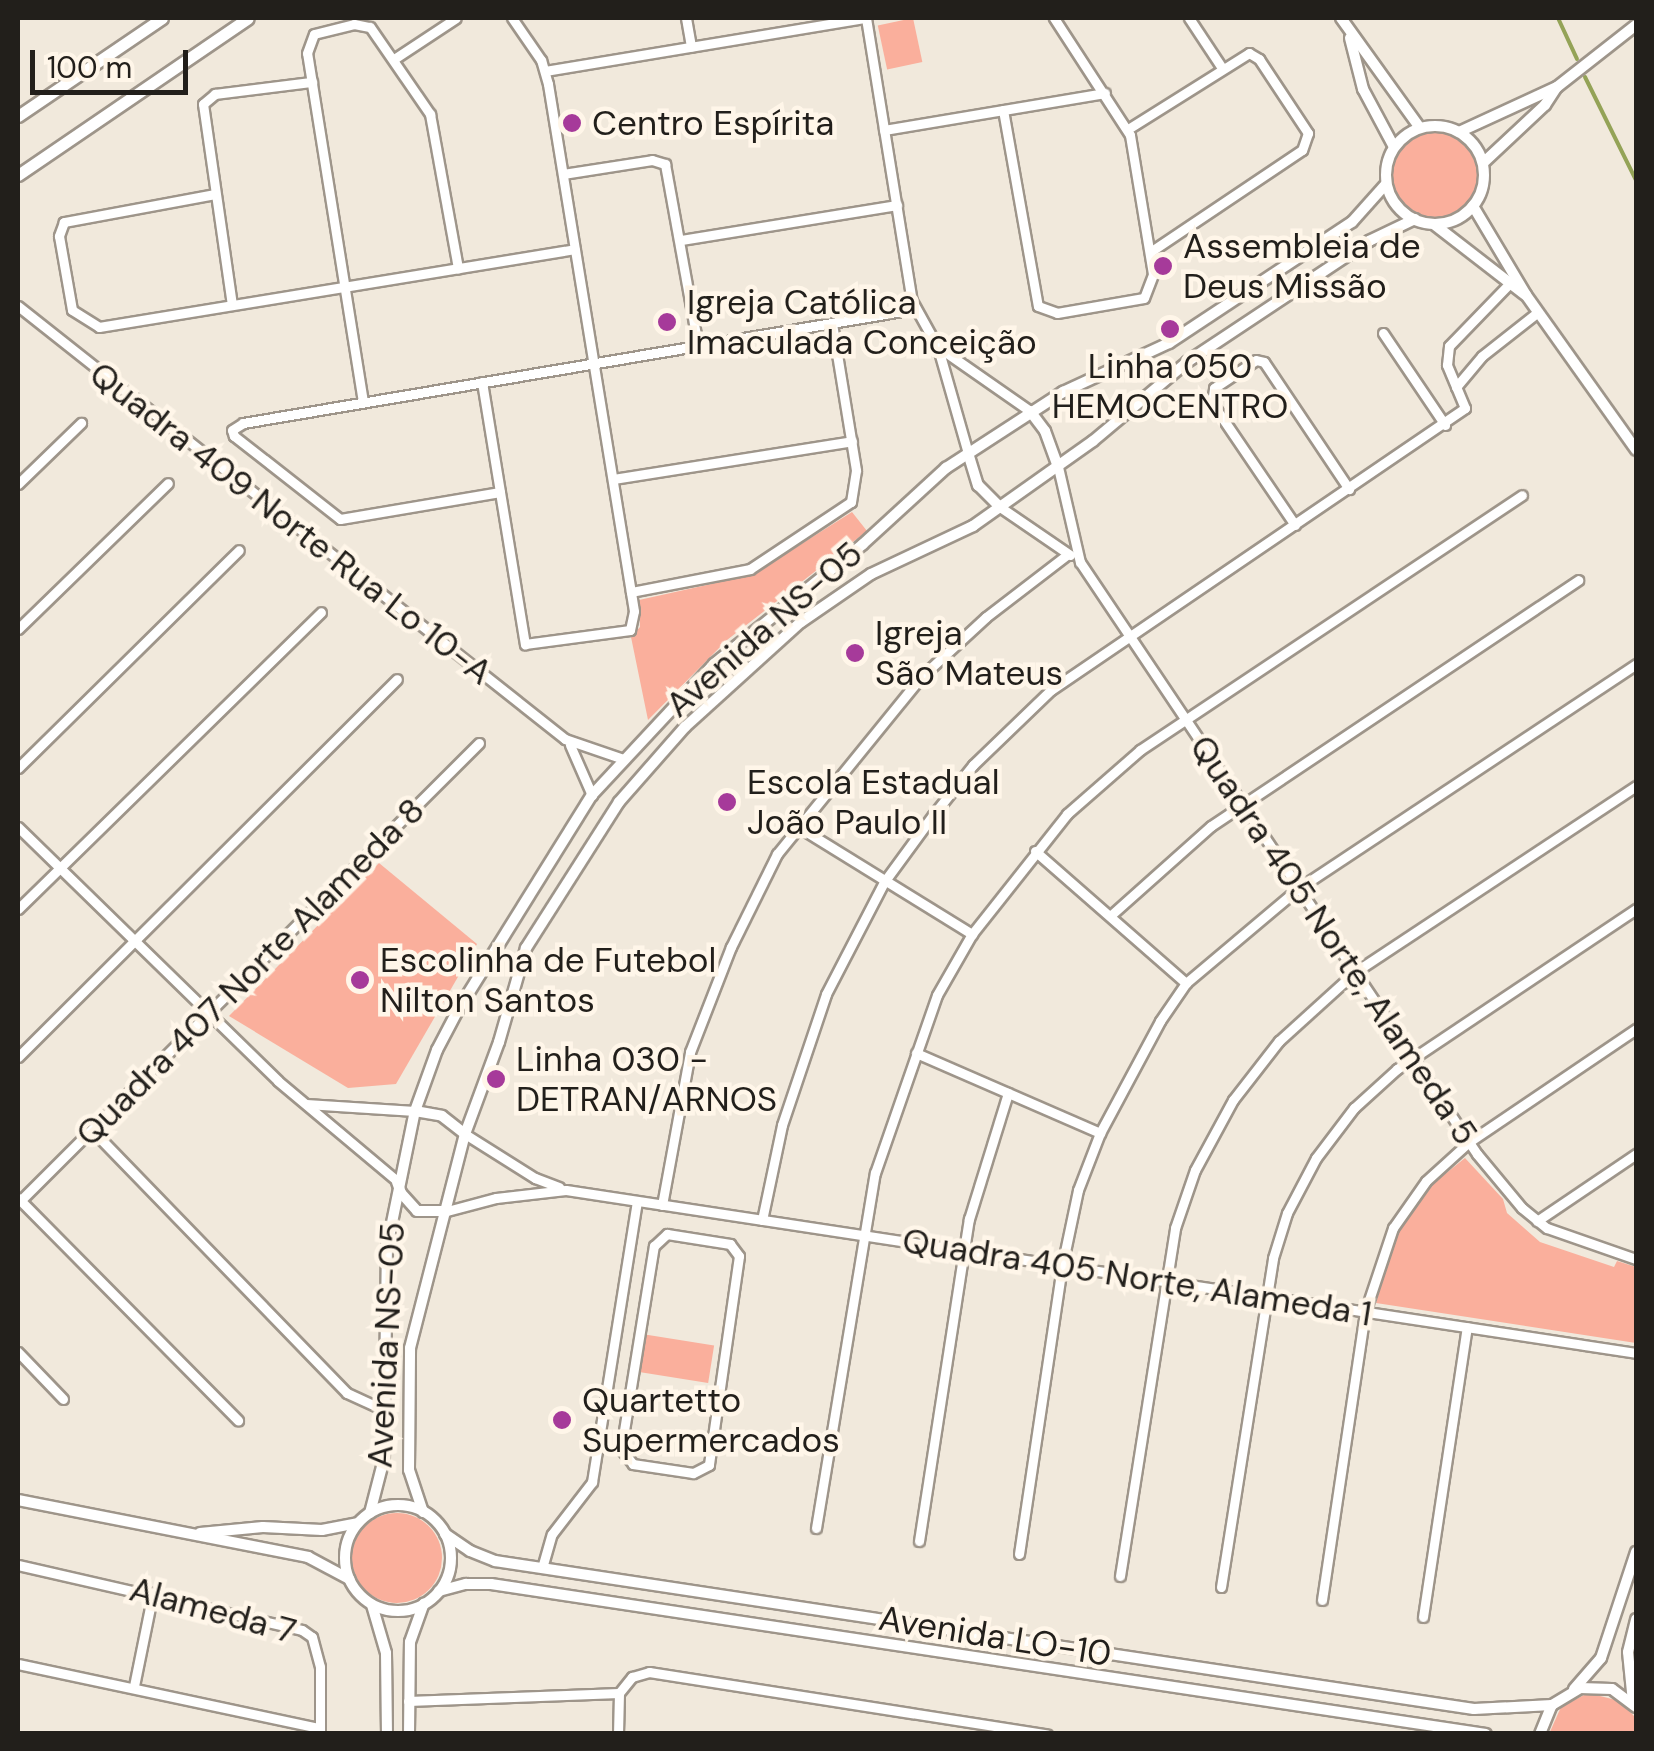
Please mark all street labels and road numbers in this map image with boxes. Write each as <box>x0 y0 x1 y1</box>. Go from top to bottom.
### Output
street label: Quadra 409 Norte Rua Lo 10-A <box>81 353 501 693</box>
street label: Avenida NS-05 <box>657 532 871 726</box>
street label: Quadra 405 Norte, Alameda 5 <box>1181 727 1487 1153</box>
street label: Quadra 407 Norte Alameda 8 <box>67 789 433 1155</box>
street label: Quadra 405 Norte, Alameda 1 <box>899 1219 1375 1335</box>
street label: Avenida NS-05 <box>359 1221 413 1469</box>
street label: Alameda 7 <box>125 1568 301 1652</box>
street label: Avenida LO-10 <box>876 1597 1114 1675</box>

